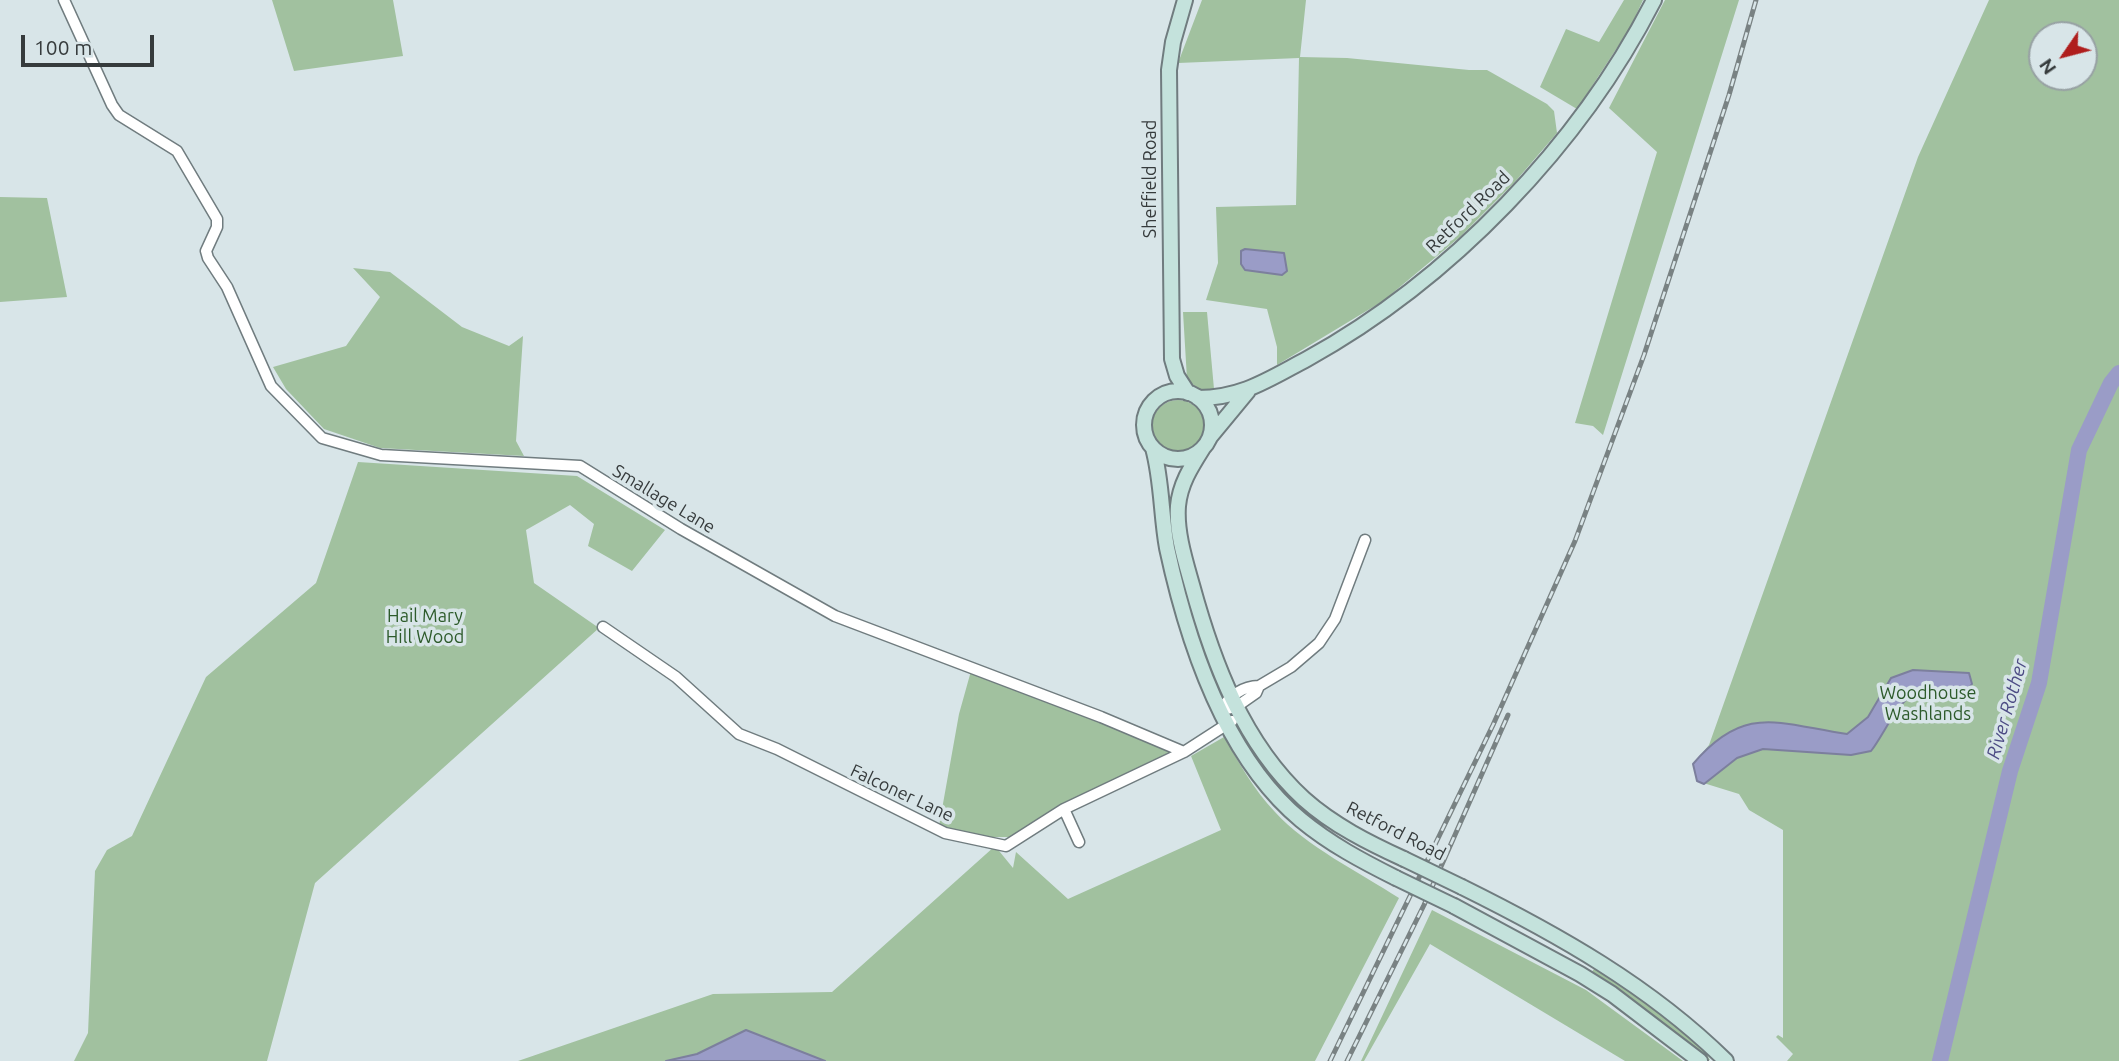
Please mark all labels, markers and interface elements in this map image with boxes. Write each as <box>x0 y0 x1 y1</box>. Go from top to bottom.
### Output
scale bar <box>24 21 158 65</box>
north arrow <box>2028 21 2098 91</box>
text: 100 m <box>34 35 92 59</box>
text: N <box>2034 55 2061 79</box>
street label: Sheffield Road <box>1139 120 1161 238</box>
street label: Retford Road <box>1421 167 1515 257</box>
street label: Smallage Lane <box>609 460 719 538</box>
park label: Hail Mary Hill Wood <box>386 605 464 648</box>
water label: River Rother <box>1982 656 2032 762</box>
park label: Woodhouse Washlands <box>1880 682 1976 724</box>
street label: Falconer Lane <box>847 760 957 826</box>
street label: Retford Road <box>1343 797 1449 865</box>

